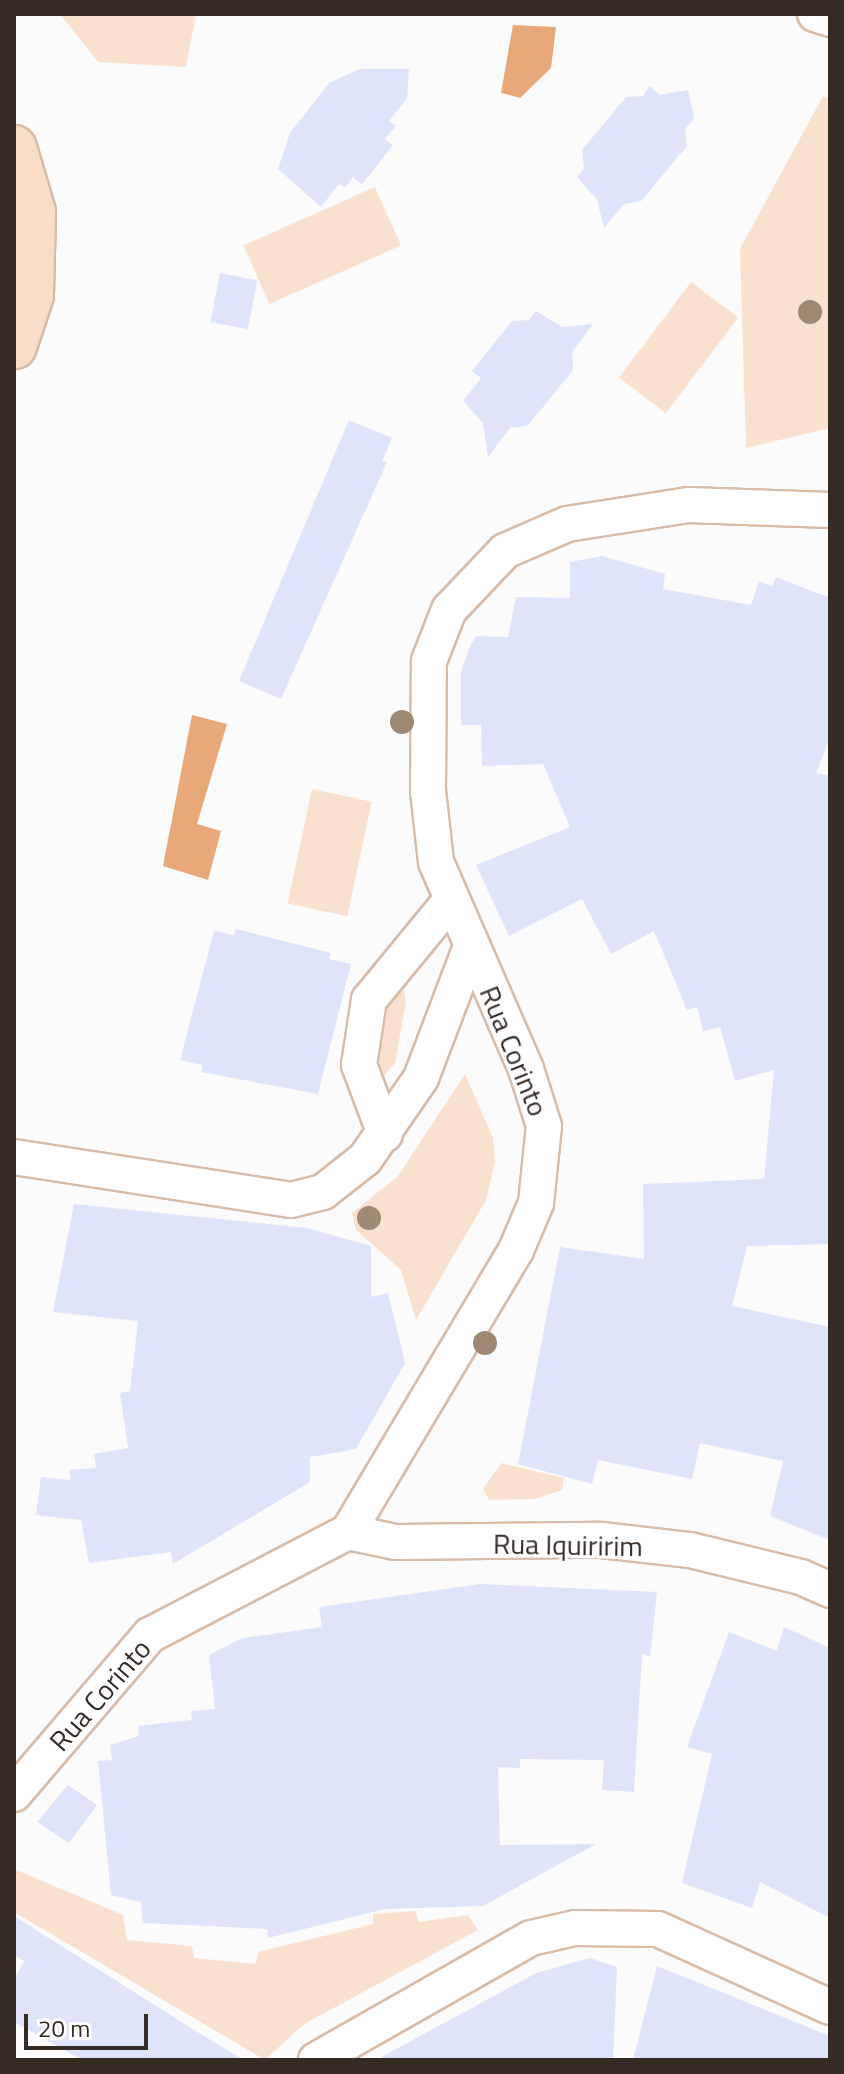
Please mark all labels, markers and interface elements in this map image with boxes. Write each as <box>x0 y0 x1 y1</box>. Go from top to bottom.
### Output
street label: Rua Corinto <box>473 981 555 1121</box>
street label: Rua Iquiririm <box>493 1527 643 1563</box>
street label: Rua Corinto <box>42 1632 158 1758</box>
scale bar <box>28 1998 152 2048</box>
text: 20 m <box>38 2010 90 2046</box>

